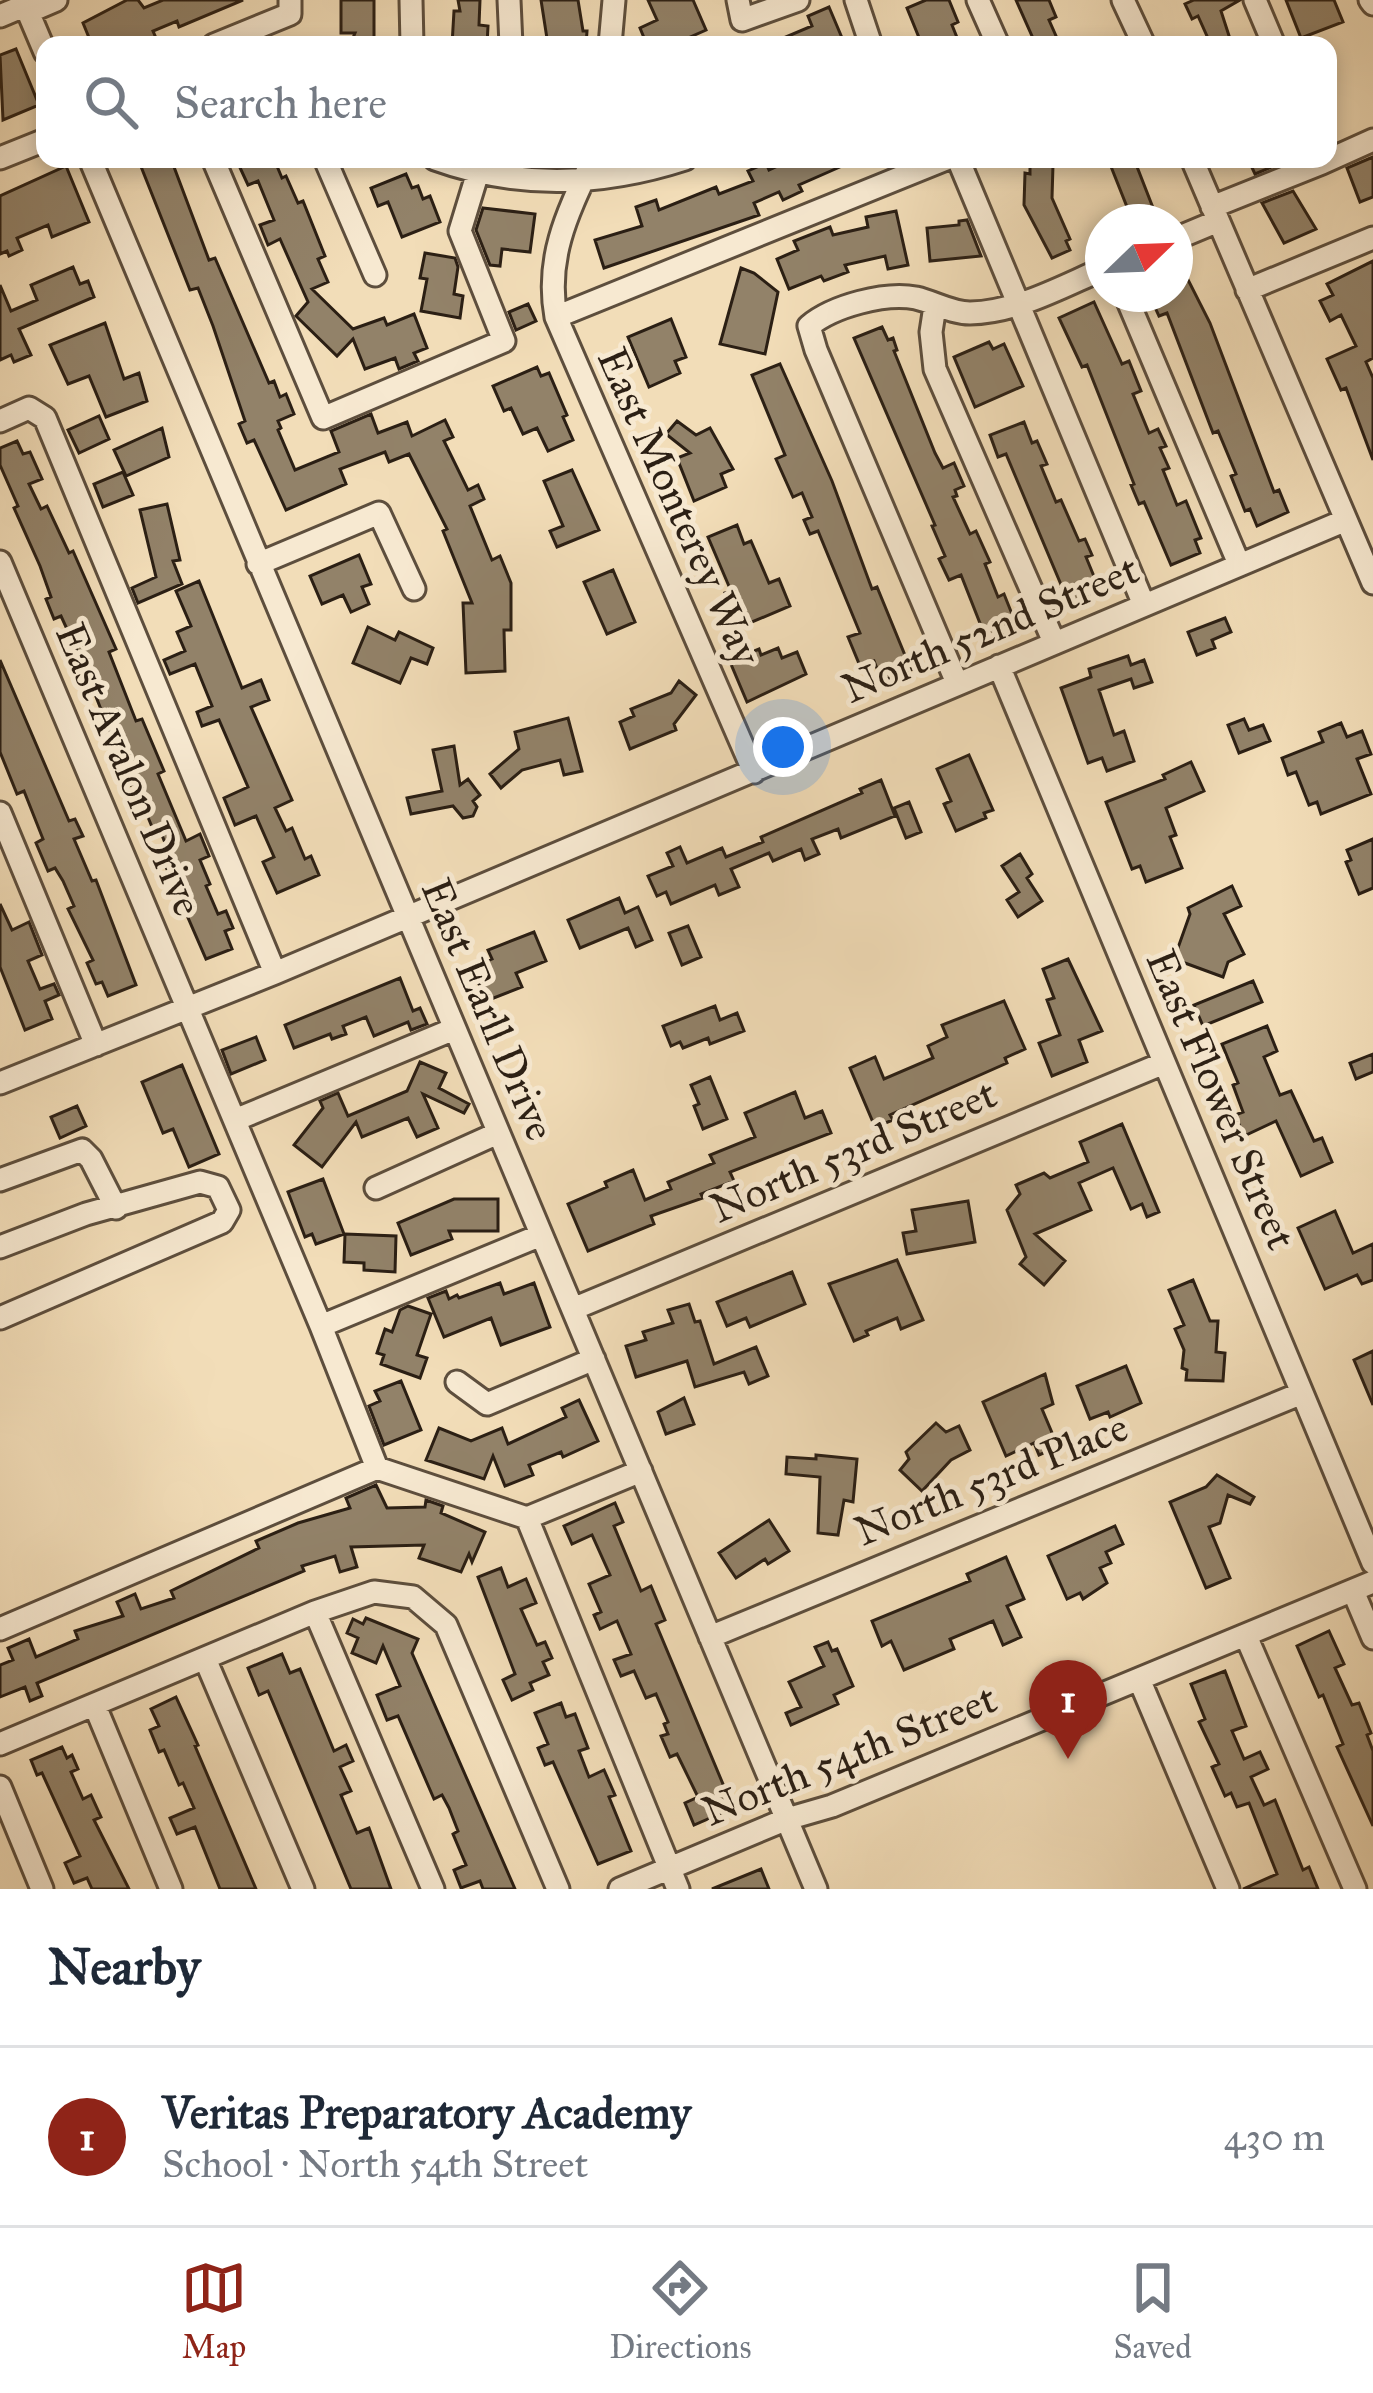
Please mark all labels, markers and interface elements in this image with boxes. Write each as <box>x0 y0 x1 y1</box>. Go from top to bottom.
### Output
search box <box>36 36 1337 168</box>
icon: search <box>78 69 144 135</box>
text: Search here <box>174 75 387 130</box>
north arrow <box>1085 204 1193 312</box>
street label: East Monterey Way <box>586 339 773 675</box>
street label: North 52nd Street <box>834 543 1146 715</box>
street label: East Avalon Drive <box>44 615 214 924</box>
your location <box>753 717 813 777</box>
street label: East Earll Drive <box>410 871 567 1148</box>
street label: East Flower Street <box>1134 942 1308 1257</box>
street label: North 53rd Street <box>703 1067 1004 1235</box>
street label: North 53rd Place <box>847 1401 1135 1557</box>
pin: 1 <box>1029 1660 1107 1759</box>
street label: North 54th Street <box>695 1672 1004 1838</box>
text: Nearby <box>48 1936 200 1998</box>
text: Veritas Preparatory Academy <box>162 2085 691 2140</box>
text: 1 <box>79 2113 95 2161</box>
text: 430 m <box>1224 2113 1325 2161</box>
text: School · North 54th Street <box>162 2140 588 2188</box>
tab: Map <box>181 2255 247 2367</box>
tab: Directions <box>609 2255 751 2367</box>
tab: Saved <box>1114 2255 1192 2367</box>

